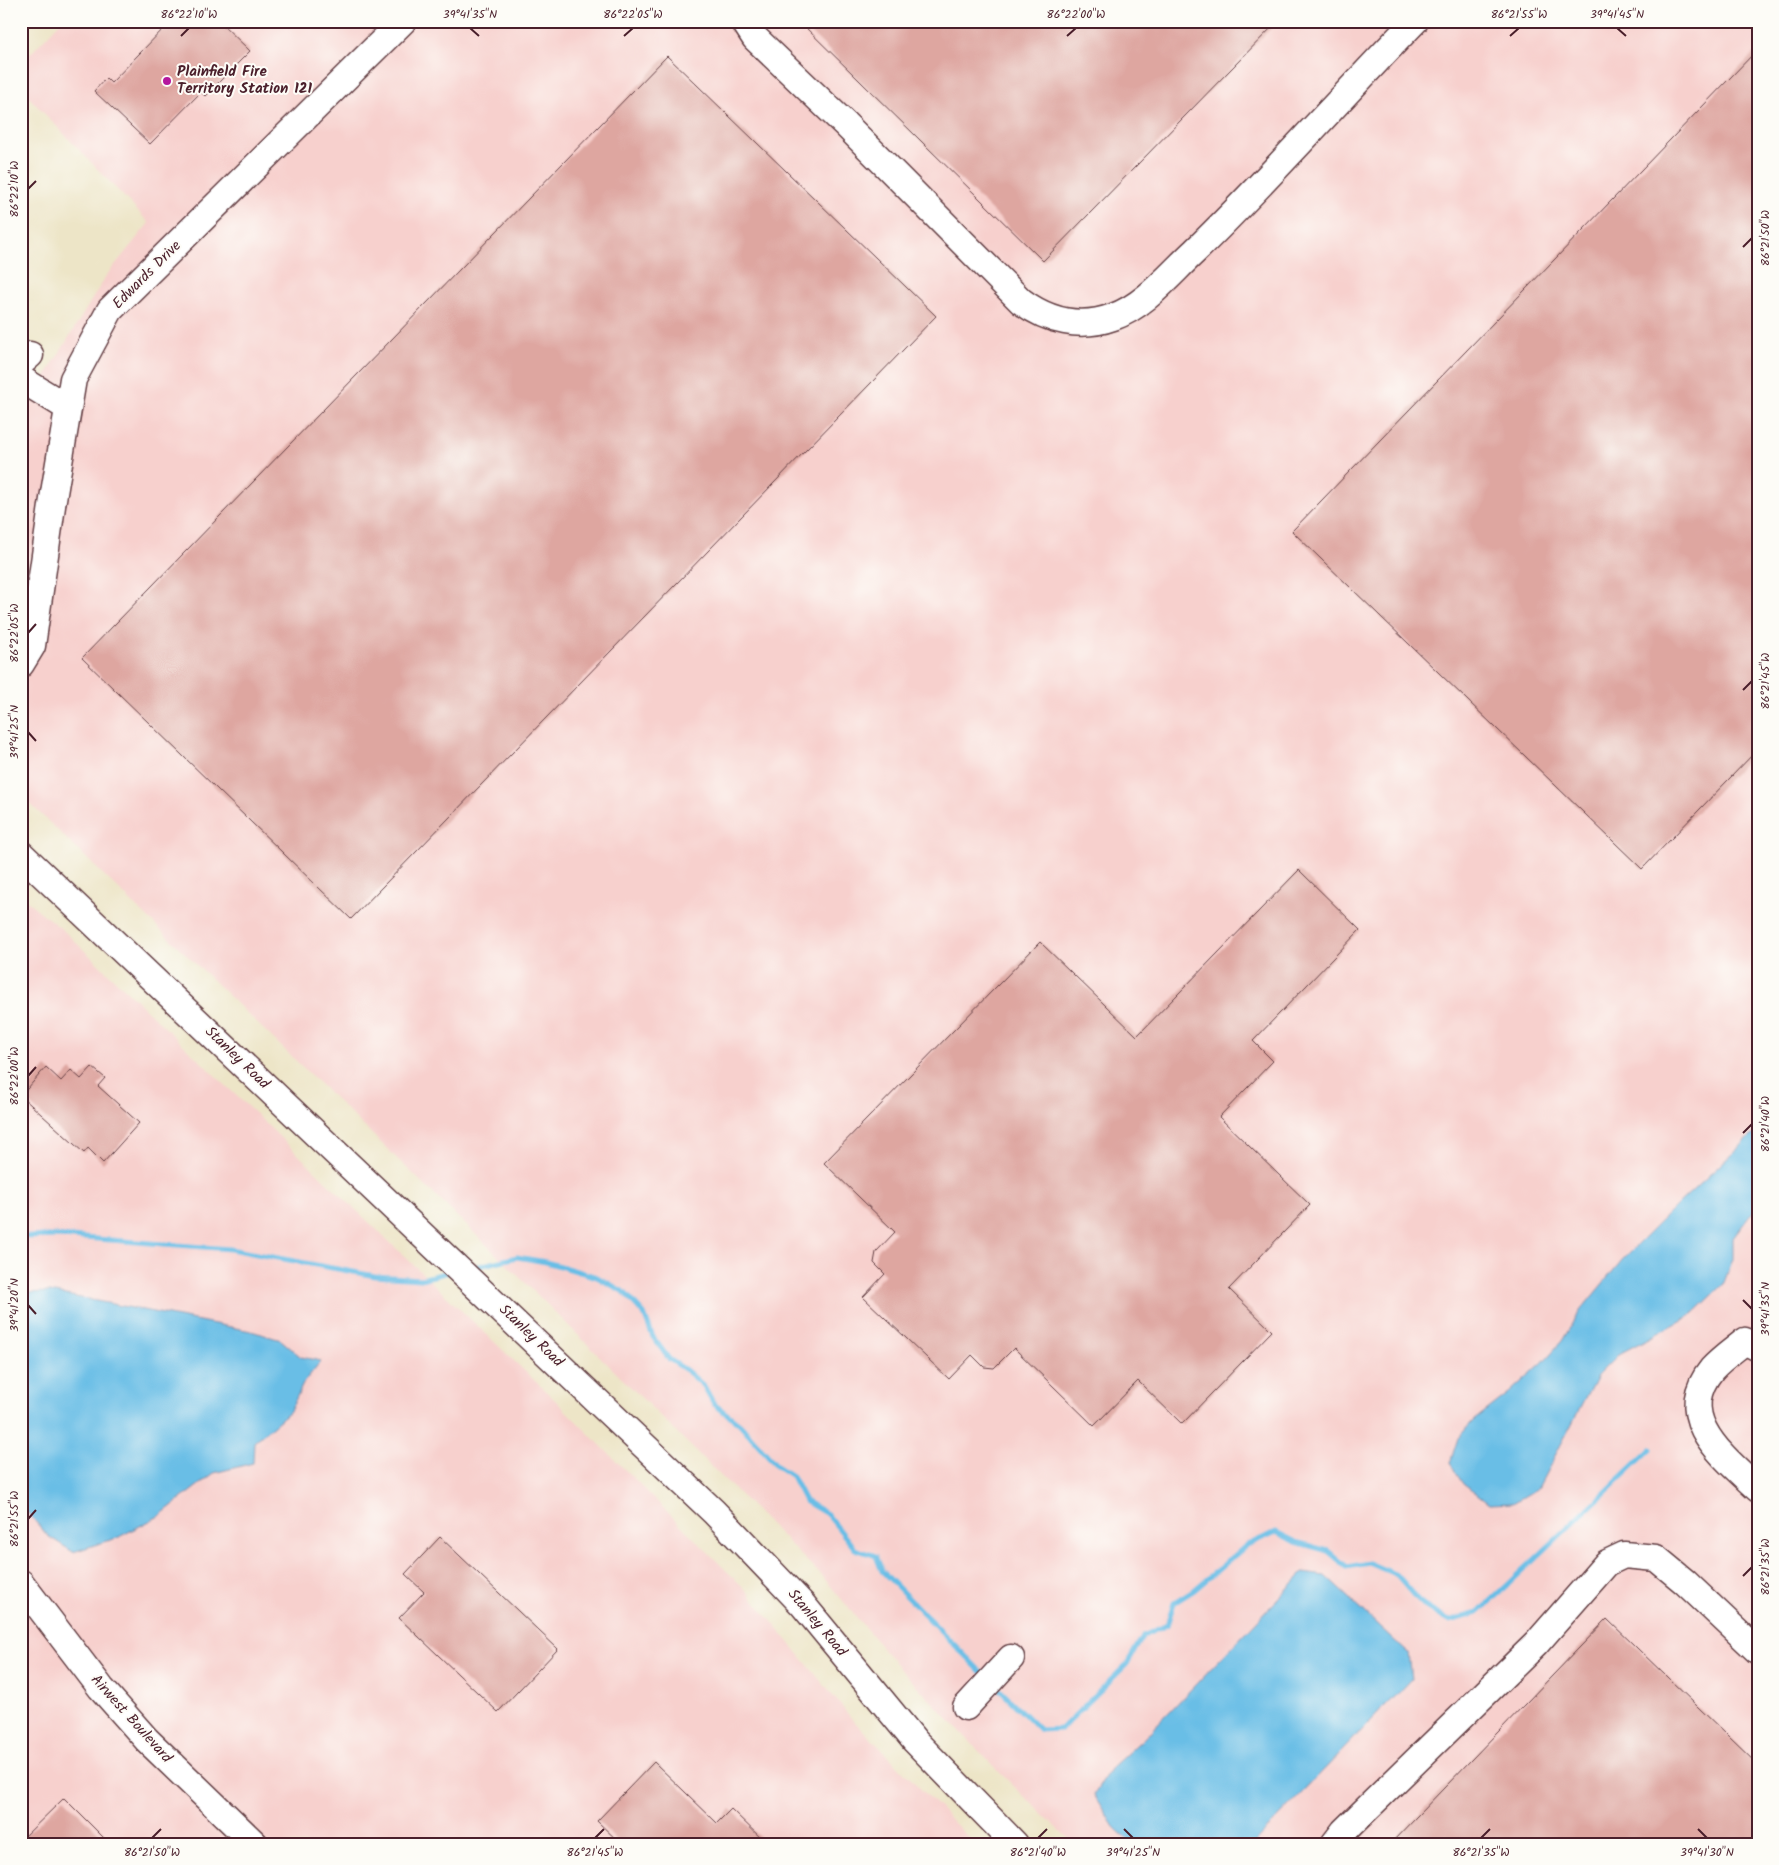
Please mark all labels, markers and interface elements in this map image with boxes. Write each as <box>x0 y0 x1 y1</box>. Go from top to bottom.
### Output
text: 86°22'10"W <box>161 5 217 24</box>
text: 39°41'35"N <box>443 5 497 24</box>
text: 86°22'05"W <box>603 5 663 24</box>
text: 86°22'00"W <box>1046 5 1106 24</box>
text: 86°21'55"W <box>1491 5 1547 24</box>
text: 39°41'45"N <box>1590 5 1644 24</box>
place label: Plainfield Fire Territory Station 121 <box>177 60 312 101</box>
marker: Plainfield Fire Territory Station 121 <box>161 75 173 87</box>
text: 86°22'10"W <box>5 161 24 217</box>
text: 86°21'50"W <box>1756 210 1775 266</box>
street label: Edwards Drive <box>107 235 187 315</box>
text: 86°22'05"W <box>5 603 24 663</box>
text: 86°21'45"W <box>1756 653 1775 709</box>
text: 39°41'25"N <box>5 705 24 759</box>
street label: Stanley Road <box>199 1021 275 1096</box>
text: 86°22'00"W <box>5 1046 24 1106</box>
text: 86°21'40"W <box>1756 1096 1775 1152</box>
text: 39°41'20"N <box>5 1278 24 1332</box>
text: 39°41'35"N <box>1756 1282 1775 1336</box>
street label: Stanley Road <box>493 1299 569 1374</box>
text: 86°21'55"W <box>5 1491 24 1547</box>
text: 86°21'35"W <box>1756 1538 1775 1596</box>
street label: Stanley Road <box>781 1584 853 1663</box>
street label: Airwest Boulevard <box>84 1669 178 1769</box>
text: 86°21'50"W <box>124 1843 180 1862</box>
text: 86°21'45"W <box>567 1843 623 1862</box>
text: 86°21'40"W <box>1010 1843 1066 1862</box>
text: 39°41'25"N <box>1106 1843 1160 1862</box>
text: 86°21'35"W <box>1452 1843 1510 1862</box>
text: 39°41'30"N <box>1680 1843 1734 1862</box>

